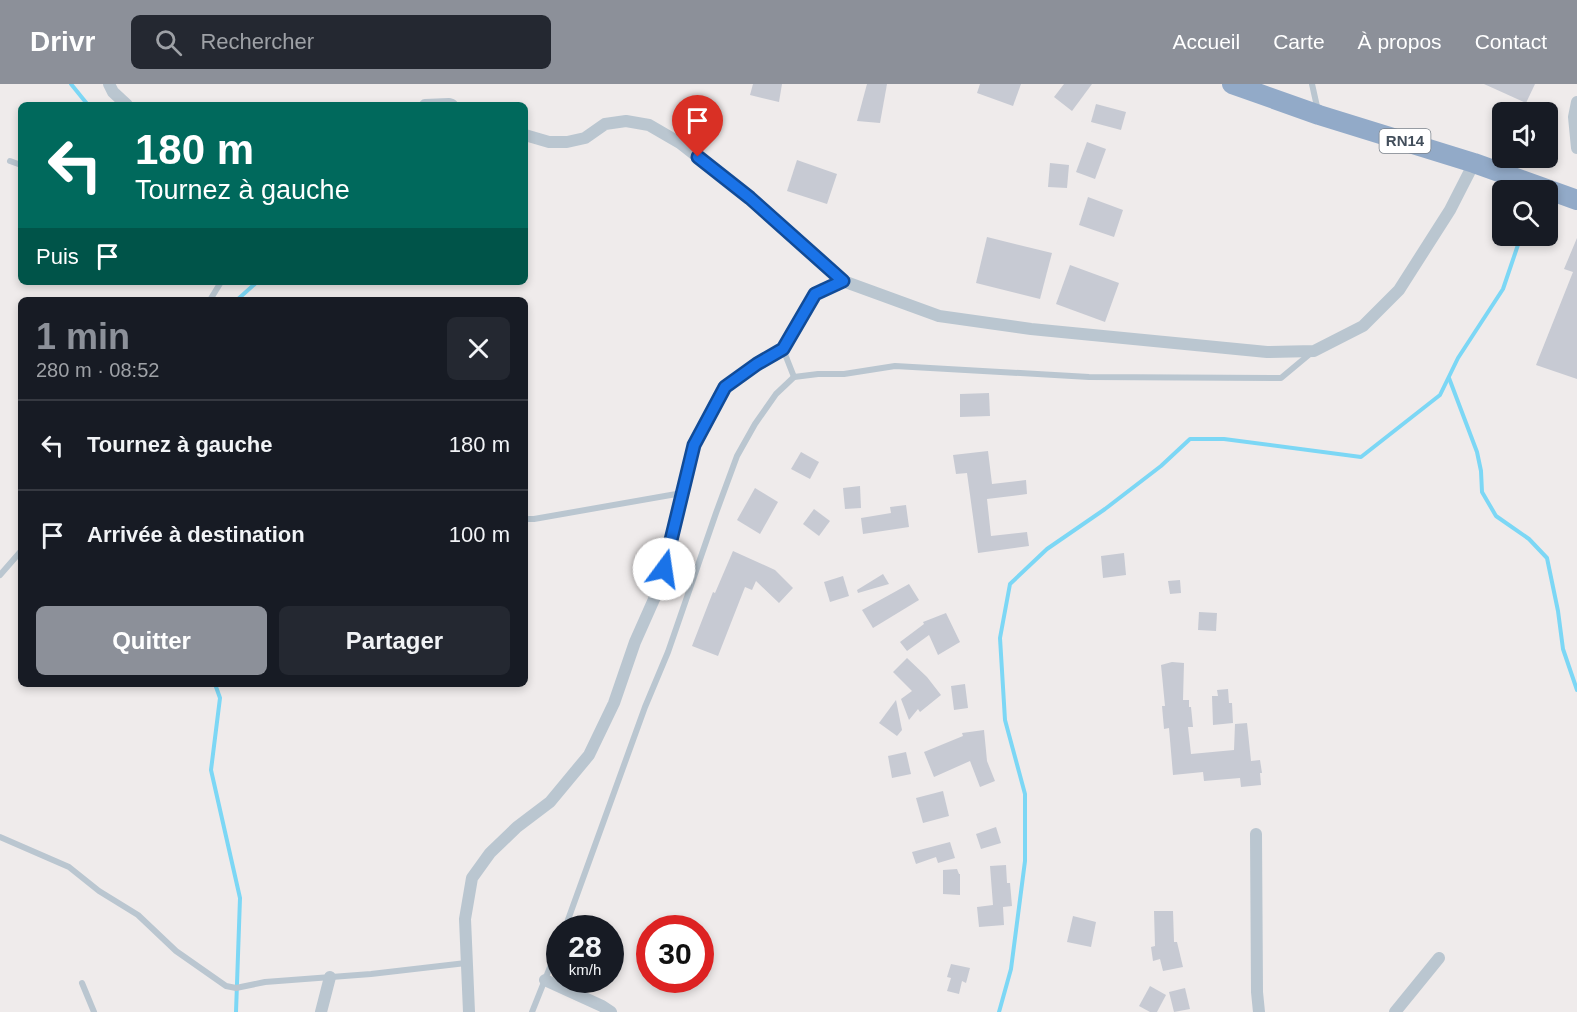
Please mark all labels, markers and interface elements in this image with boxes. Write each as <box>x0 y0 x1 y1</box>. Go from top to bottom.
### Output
search box <box>131 15 551 69</box>
text: Drivr <box>30 26 95 57</box>
icon: search <box>152 26 185 59</box>
text: Rechercher <box>200 29 314 54</box>
text: Accueil <box>1173 30 1240 53</box>
text: Carte <box>1273 30 1325 53</box>
text: À propos <box>1358 30 1442 53</box>
text: Contact <box>1475 30 1547 53</box>
pin <box>672 95 723 157</box>
map controls <box>1492 102 1558 246</box>
button: sound <box>1492 102 1558 168</box>
icon: arrive <box>681 104 714 137</box>
icon: left <box>36 126 114 204</box>
text: 180 m <box>135 126 254 173</box>
road number: RN14 <box>1380 129 1430 153</box>
text: Tournez à gauche <box>135 175 350 205</box>
button: search <box>1492 180 1558 246</box>
icon: arrive <box>91 240 124 273</box>
text: Puis <box>36 244 79 269</box>
text: 1 min <box>36 316 130 357</box>
button: close <box>447 317 510 380</box>
text: 280 m · 08:52 <box>36 359 159 381</box>
icon: left <box>36 429 69 462</box>
text: Tournez à gauche <box>87 432 272 457</box>
text: 180 m <box>449 432 510 457</box>
icon: arrive <box>36 519 69 552</box>
text: Arrivée à destination <box>87 522 305 547</box>
text: 100 m <box>449 522 510 547</box>
position arrow <box>632 537 696 601</box>
button: Quitter <box>36 606 267 675</box>
button: Partager <box>279 606 510 675</box>
speed limit sign: 30 <box>636 915 714 993</box>
text: 28 <box>568 930 602 963</box>
text: km/h <box>569 961 601 978</box>

